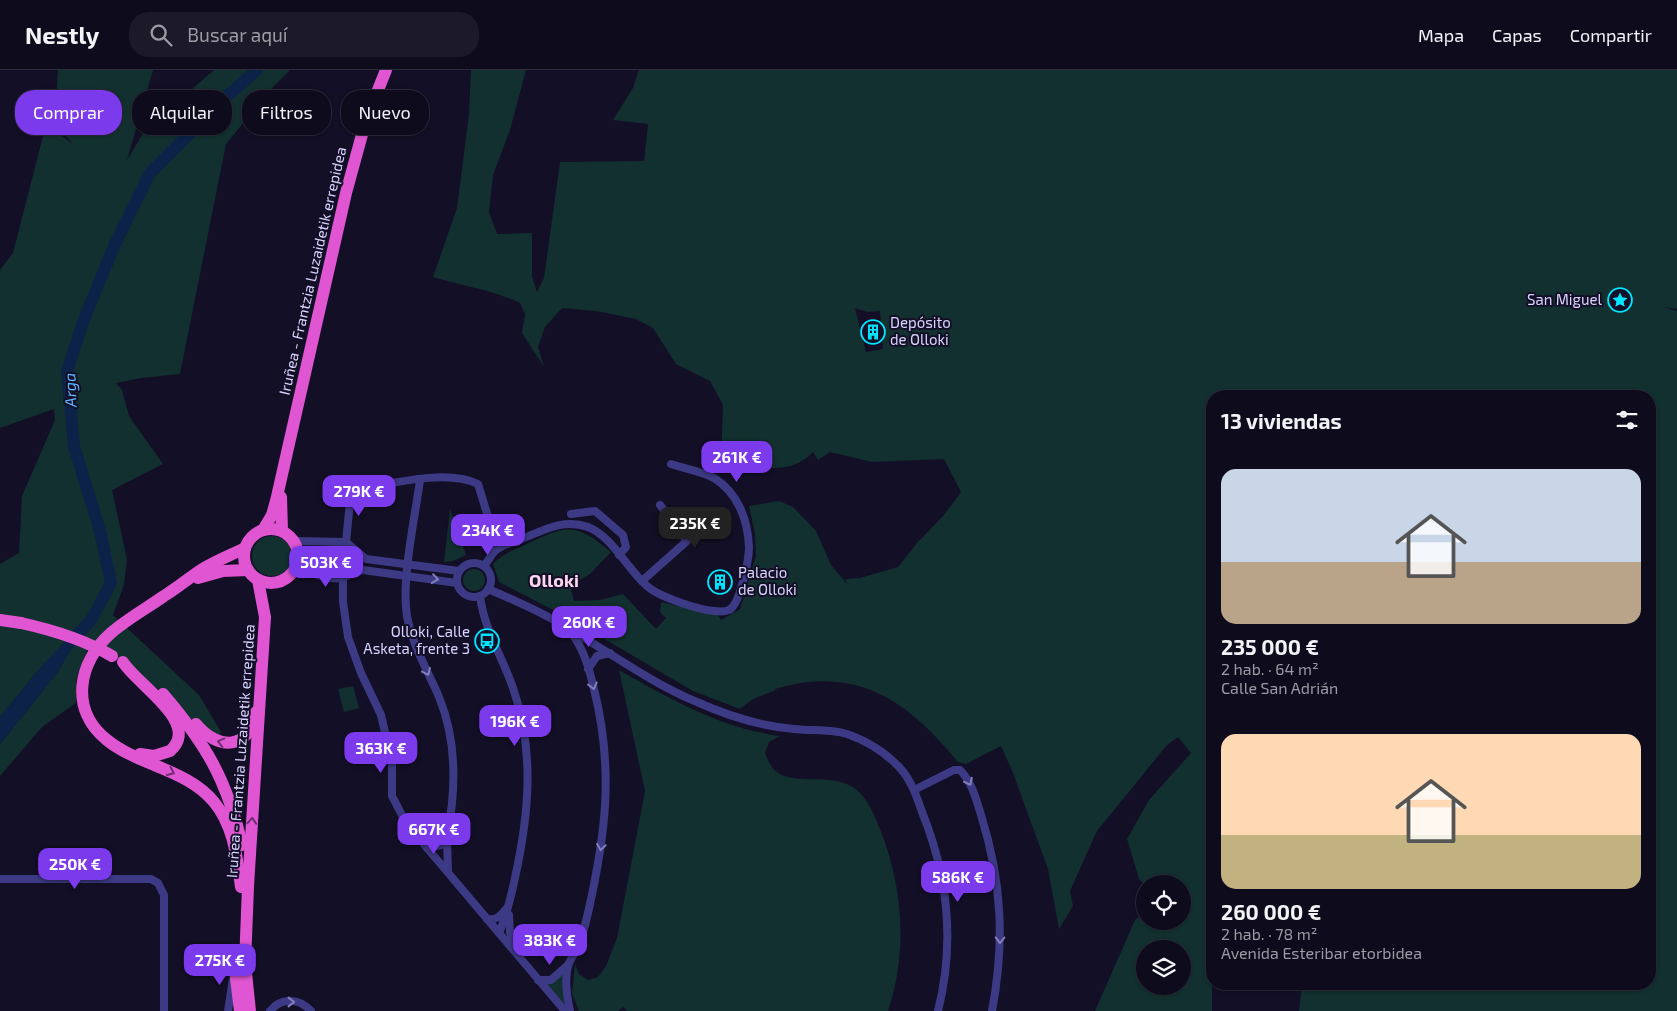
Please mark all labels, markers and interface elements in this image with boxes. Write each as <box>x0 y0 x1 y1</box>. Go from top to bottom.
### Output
search box <box>129 12 479 57</box>
text: Nestly <box>25 20 99 49</box>
icon: search <box>147 21 175 49</box>
text: Buscar aquí <box>187 23 288 46</box>
text: Mapa <box>1418 24 1464 46</box>
text: Capas <box>1492 24 1542 46</box>
text: Compartir <box>1570 24 1652 46</box>
chip: Comprar <box>15 90 122 135</box>
chip: Alquilar <box>132 90 232 135</box>
chip: Filtros <box>242 90 331 135</box>
chip: Nuevo <box>341 90 429 135</box>
street label: Iruñea - Frantzia Luzaidetik errepidea <box>275 145 349 397</box>
place icon: San Miguel <box>1607 287 1633 313</box>
place label: San Miguel <box>1527 290 1603 308</box>
place label: Depósito de Olloki <box>890 313 951 348</box>
building icon: Depósito de Olloki <box>860 319 886 345</box>
water label: Arga <box>59 372 80 409</box>
icon: filters <box>1613 406 1641 434</box>
text: 13 viviendas <box>1221 408 1342 433</box>
pin: 261K € <box>696 440 778 483</box>
text: 261K € <box>712 447 762 466</box>
pin: 279K € <box>318 474 400 517</box>
text: 279K € <box>334 481 384 500</box>
icon: home <box>1386 501 1476 591</box>
pin: 235K € <box>654 506 736 549</box>
text: 235K € <box>670 513 720 532</box>
pin: 234K € <box>447 514 529 556</box>
text: 234K € <box>462 520 514 539</box>
pin: 503K € <box>285 546 367 588</box>
text: 503K € <box>300 552 352 571</box>
place label: Palacio de Olloki <box>738 563 797 598</box>
district label: Olloki <box>529 569 579 591</box>
building icon: Palacio de Olloki <box>707 569 733 595</box>
one-way arrow <box>431 573 439 584</box>
pin: 260K € <box>548 606 630 648</box>
text: 260K € <box>563 612 615 631</box>
place label: Olloki, Calle Asketa, frente 3 <box>363 622 470 657</box>
street label: Iruñea - Frantzia Luzaidetik errepidea <box>222 623 258 878</box>
bus stop icon: Olloki, Calle Asketa, frente 3 <box>474 628 500 654</box>
text: 235 000 € <box>1221 634 1319 659</box>
text: 2 hab. · 64 m² <box>1221 659 1319 678</box>
one-way arrow <box>421 667 431 676</box>
text: Calle San Adrián <box>1221 678 1338 697</box>
one-way arrow <box>588 681 598 690</box>
pin: 196K € <box>474 704 556 747</box>
text: 196K € <box>490 711 540 730</box>
pin: 363K € <box>340 732 422 774</box>
one-way arrow <box>217 737 225 747</box>
text: 363K € <box>355 738 407 757</box>
one-way arrow <box>165 766 174 776</box>
icon: home <box>1386 766 1476 856</box>
one-way arrow <box>962 777 972 786</box>
pin: 667K € <box>393 812 475 855</box>
one-way arrow <box>247 817 258 825</box>
text: 667K € <box>408 819 460 838</box>
one-way arrow <box>596 843 607 851</box>
pin: 250K € <box>34 848 116 890</box>
text: 250K € <box>49 854 101 873</box>
pin: 586K € <box>917 860 999 903</box>
text: 586K € <box>932 867 984 886</box>
map controls <box>1136 875 1191 995</box>
button: locate <box>1136 875 1191 930</box>
text: 260 000 € <box>1221 899 1321 924</box>
pin: 383K € <box>509 924 591 966</box>
text: 2 hab. · 78 m² <box>1221 924 1317 943</box>
text: 383K € <box>524 930 576 949</box>
one-way arrow <box>995 936 1005 944</box>
button: layers <box>1136 940 1191 995</box>
text: Avenida Esteribar etorbidea <box>1221 943 1422 962</box>
pin: 275K € <box>179 944 261 986</box>
text: 275K € <box>195 950 245 969</box>
one-way arrow <box>287 997 295 1007</box>

